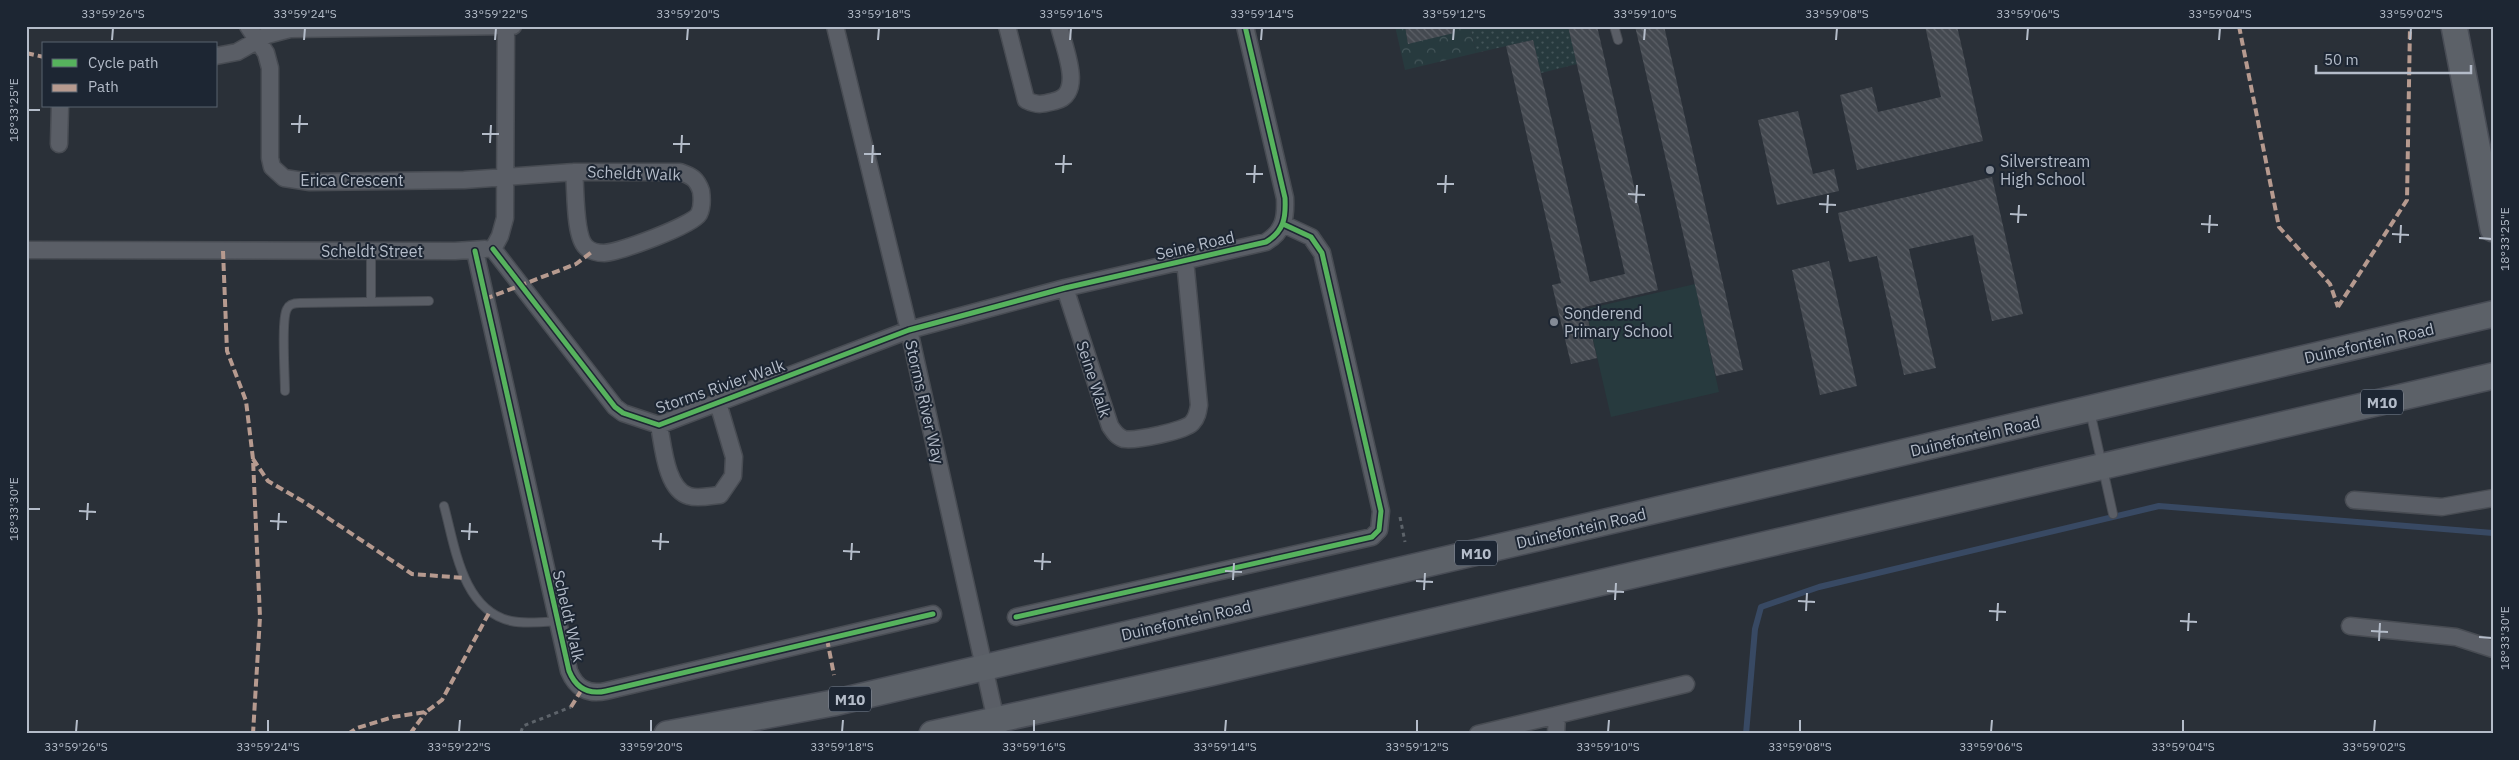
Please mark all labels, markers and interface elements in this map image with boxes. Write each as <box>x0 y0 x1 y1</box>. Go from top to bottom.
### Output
text: 33°59'26"S <box>81 6 145 21</box>
text: 33°59'24"S <box>273 6 337 21</box>
text: 33°59'22"S <box>464 6 528 21</box>
text: 33°59'20"S <box>656 6 720 21</box>
text: 33°59'18"S <box>847 6 911 21</box>
text: 33°59'16"S <box>1039 6 1103 21</box>
text: 33°59'14"S <box>1230 6 1294 21</box>
text: 33°59'12"S <box>1422 6 1486 21</box>
text: 33°59'10"S <box>1613 6 1677 21</box>
text: 33°59'08"S <box>1805 6 1869 21</box>
text: 33°59'06"S <box>1996 6 2060 21</box>
text: 33°59'04"S <box>2188 6 2252 21</box>
text: 33°59'02"S <box>2379 6 2443 21</box>
legend <box>42 42 218 108</box>
scale bar <box>2316 42 2472 74</box>
text: 50 m <box>2324 50 2359 69</box>
text: Cycle path <box>88 53 159 72</box>
text: Path <box>88 77 119 96</box>
text: 18°33'25"E <box>6 78 21 142</box>
place label: Silverstream High School <box>2000 151 2090 189</box>
street label: Scheldt Walk <box>587 161 682 185</box>
marker: Silverstream High School <box>1984 164 1996 176</box>
street label: Erica Crescent <box>300 170 404 190</box>
text: 18°33'25"E <box>2497 207 2512 271</box>
street label: Seine Road <box>1154 226 1236 264</box>
street label: Scheldt Street <box>321 241 423 261</box>
place label: Sonderend Primary School <box>1564 303 1672 341</box>
marker: Sonderend Primary School <box>1548 316 1560 328</box>
street label: Duinefontein Road <box>2302 318 2436 368</box>
street label: Storms River Way <box>901 338 949 466</box>
street label: Seine Walk <box>1072 338 1116 420</box>
street label: Storms Rivier Walk <box>653 354 788 417</box>
road number: M10 <box>2361 390 2403 414</box>
street label: Duinefontein Road <box>1908 411 2042 461</box>
text: 18°33'30"E <box>6 477 21 541</box>
street label: Duinefontein Road <box>1514 503 1648 553</box>
road number: M10 <box>1455 540 1497 566</box>
street label: Scheldt Walk <box>549 568 589 664</box>
street label: Duinefontein Road <box>1119 595 1253 645</box>
text: 18°33'30"E <box>2497 606 2512 670</box>
road number: M10 <box>829 686 871 712</box>
text: 33°59'26"S <box>44 739 108 754</box>
text: 33°59'24"S <box>236 739 300 754</box>
text: 33°59'22"S <box>427 739 491 754</box>
text: 33°59'20"S <box>619 739 683 754</box>
text: 33°59'18"S <box>810 739 874 754</box>
text: 33°59'16"S <box>1002 739 1066 754</box>
text: 33°59'14"S <box>1193 739 1257 754</box>
text: 33°59'12"S <box>1385 739 1449 754</box>
text: 33°59'10"S <box>1576 739 1640 754</box>
text: 33°59'08"S <box>1768 739 1832 754</box>
text: 33°59'06"S <box>1959 739 2023 754</box>
text: 33°59'04"S <box>2151 739 2215 754</box>
text: 33°59'02"S <box>2342 739 2406 754</box>

